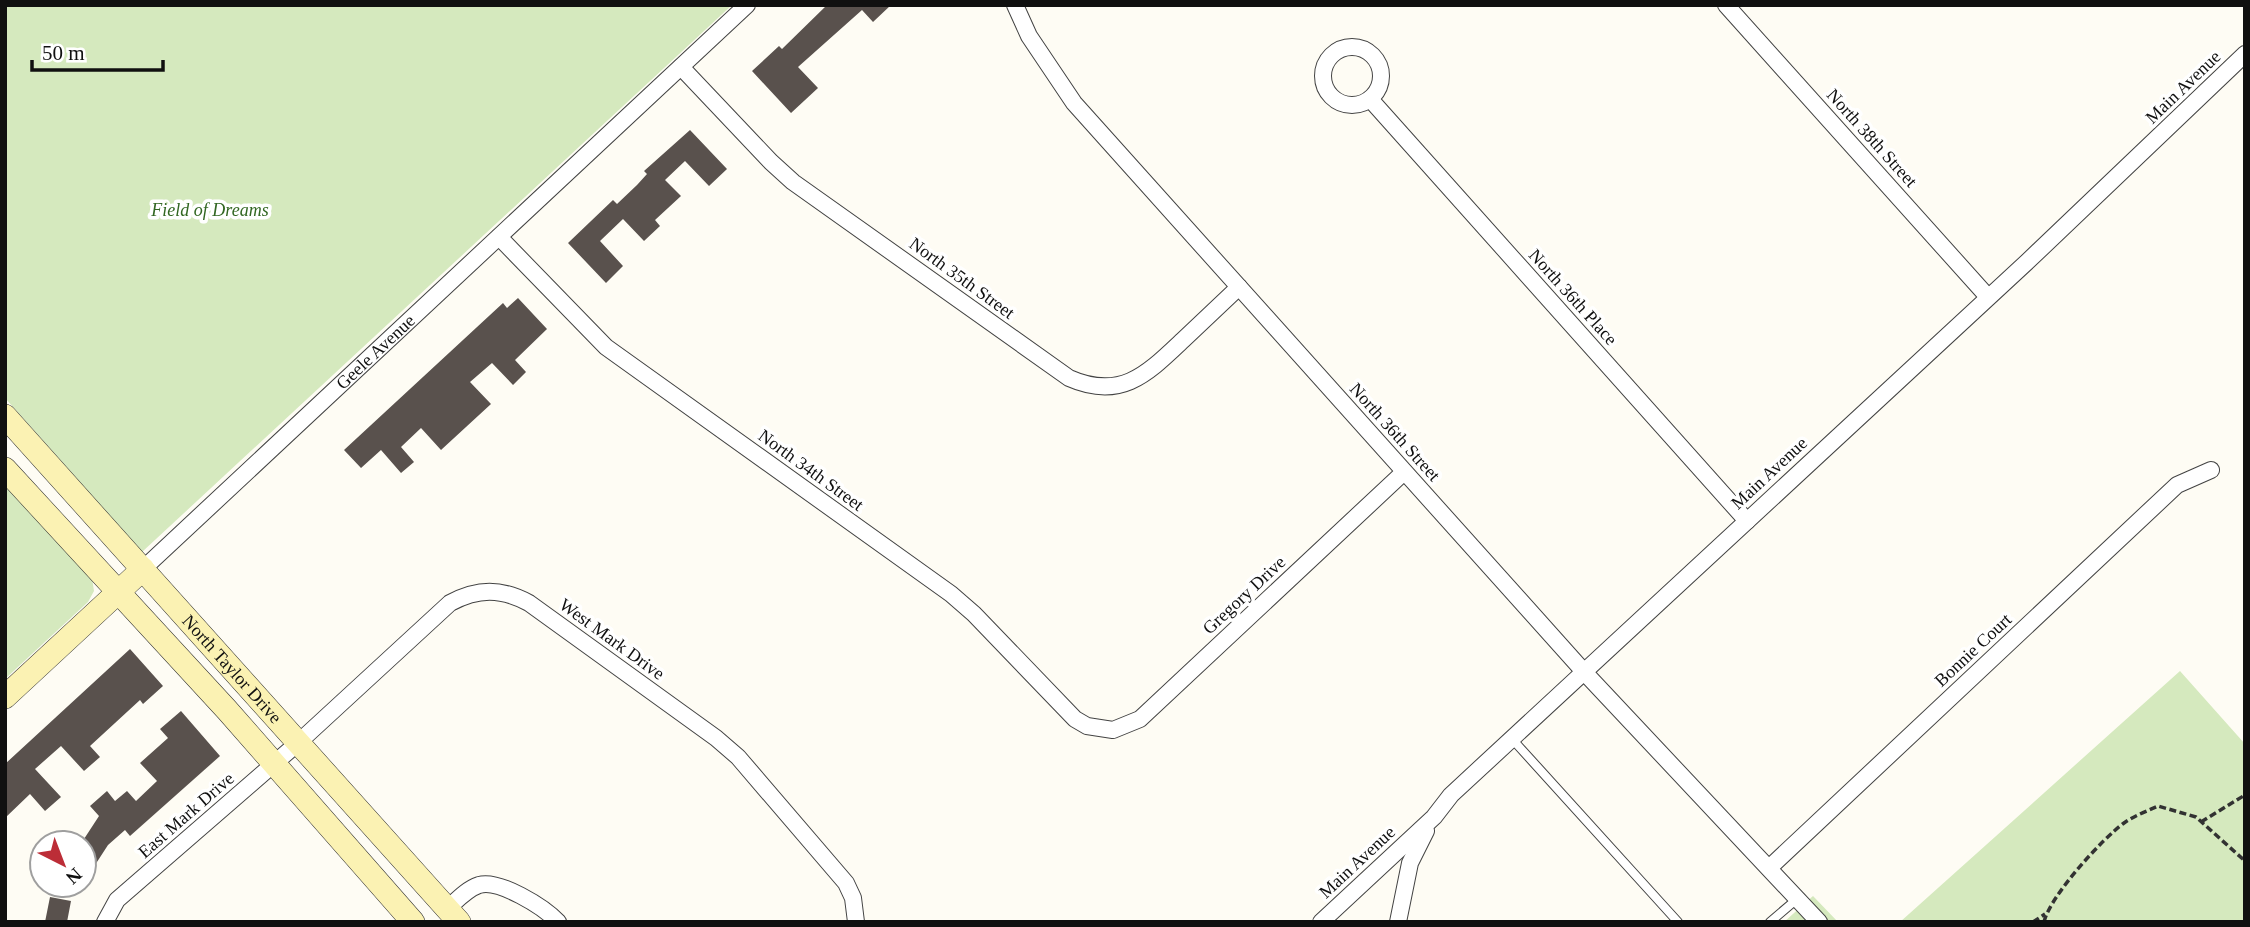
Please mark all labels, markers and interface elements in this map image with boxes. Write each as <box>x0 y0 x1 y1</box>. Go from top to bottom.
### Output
scale bar <box>32 28 163 72</box>
text: 50 m <box>42 41 85 65</box>
street label: Main Avenue <box>2141 46 2225 128</box>
street label: North 38th Street <box>1823 85 1921 191</box>
park label: Field of Dreams <box>150 200 269 220</box>
street label: North 35th Street <box>906 233 1018 323</box>
street label: North 36th Place <box>1525 245 1621 349</box>
street label: Geele Avenue <box>332 310 419 393</box>
street label: North 36th Street <box>1346 379 1444 485</box>
street label: North 34th Street <box>755 425 867 515</box>
street label: Main Avenue <box>1727 433 1811 513</box>
street label: Gregory Drive <box>1199 552 1289 638</box>
street label: West Mark Drive <box>556 594 668 684</box>
street label: Bonnie Court <box>1931 609 2015 691</box>
street label: North Taylor Drive <box>178 611 286 727</box>
street label: East Mark Drive <box>134 768 238 862</box>
street label: Main Avenue <box>1315 822 1399 902</box>
north arrow <box>28 829 98 899</box>
text: N <box>62 864 86 889</box>

